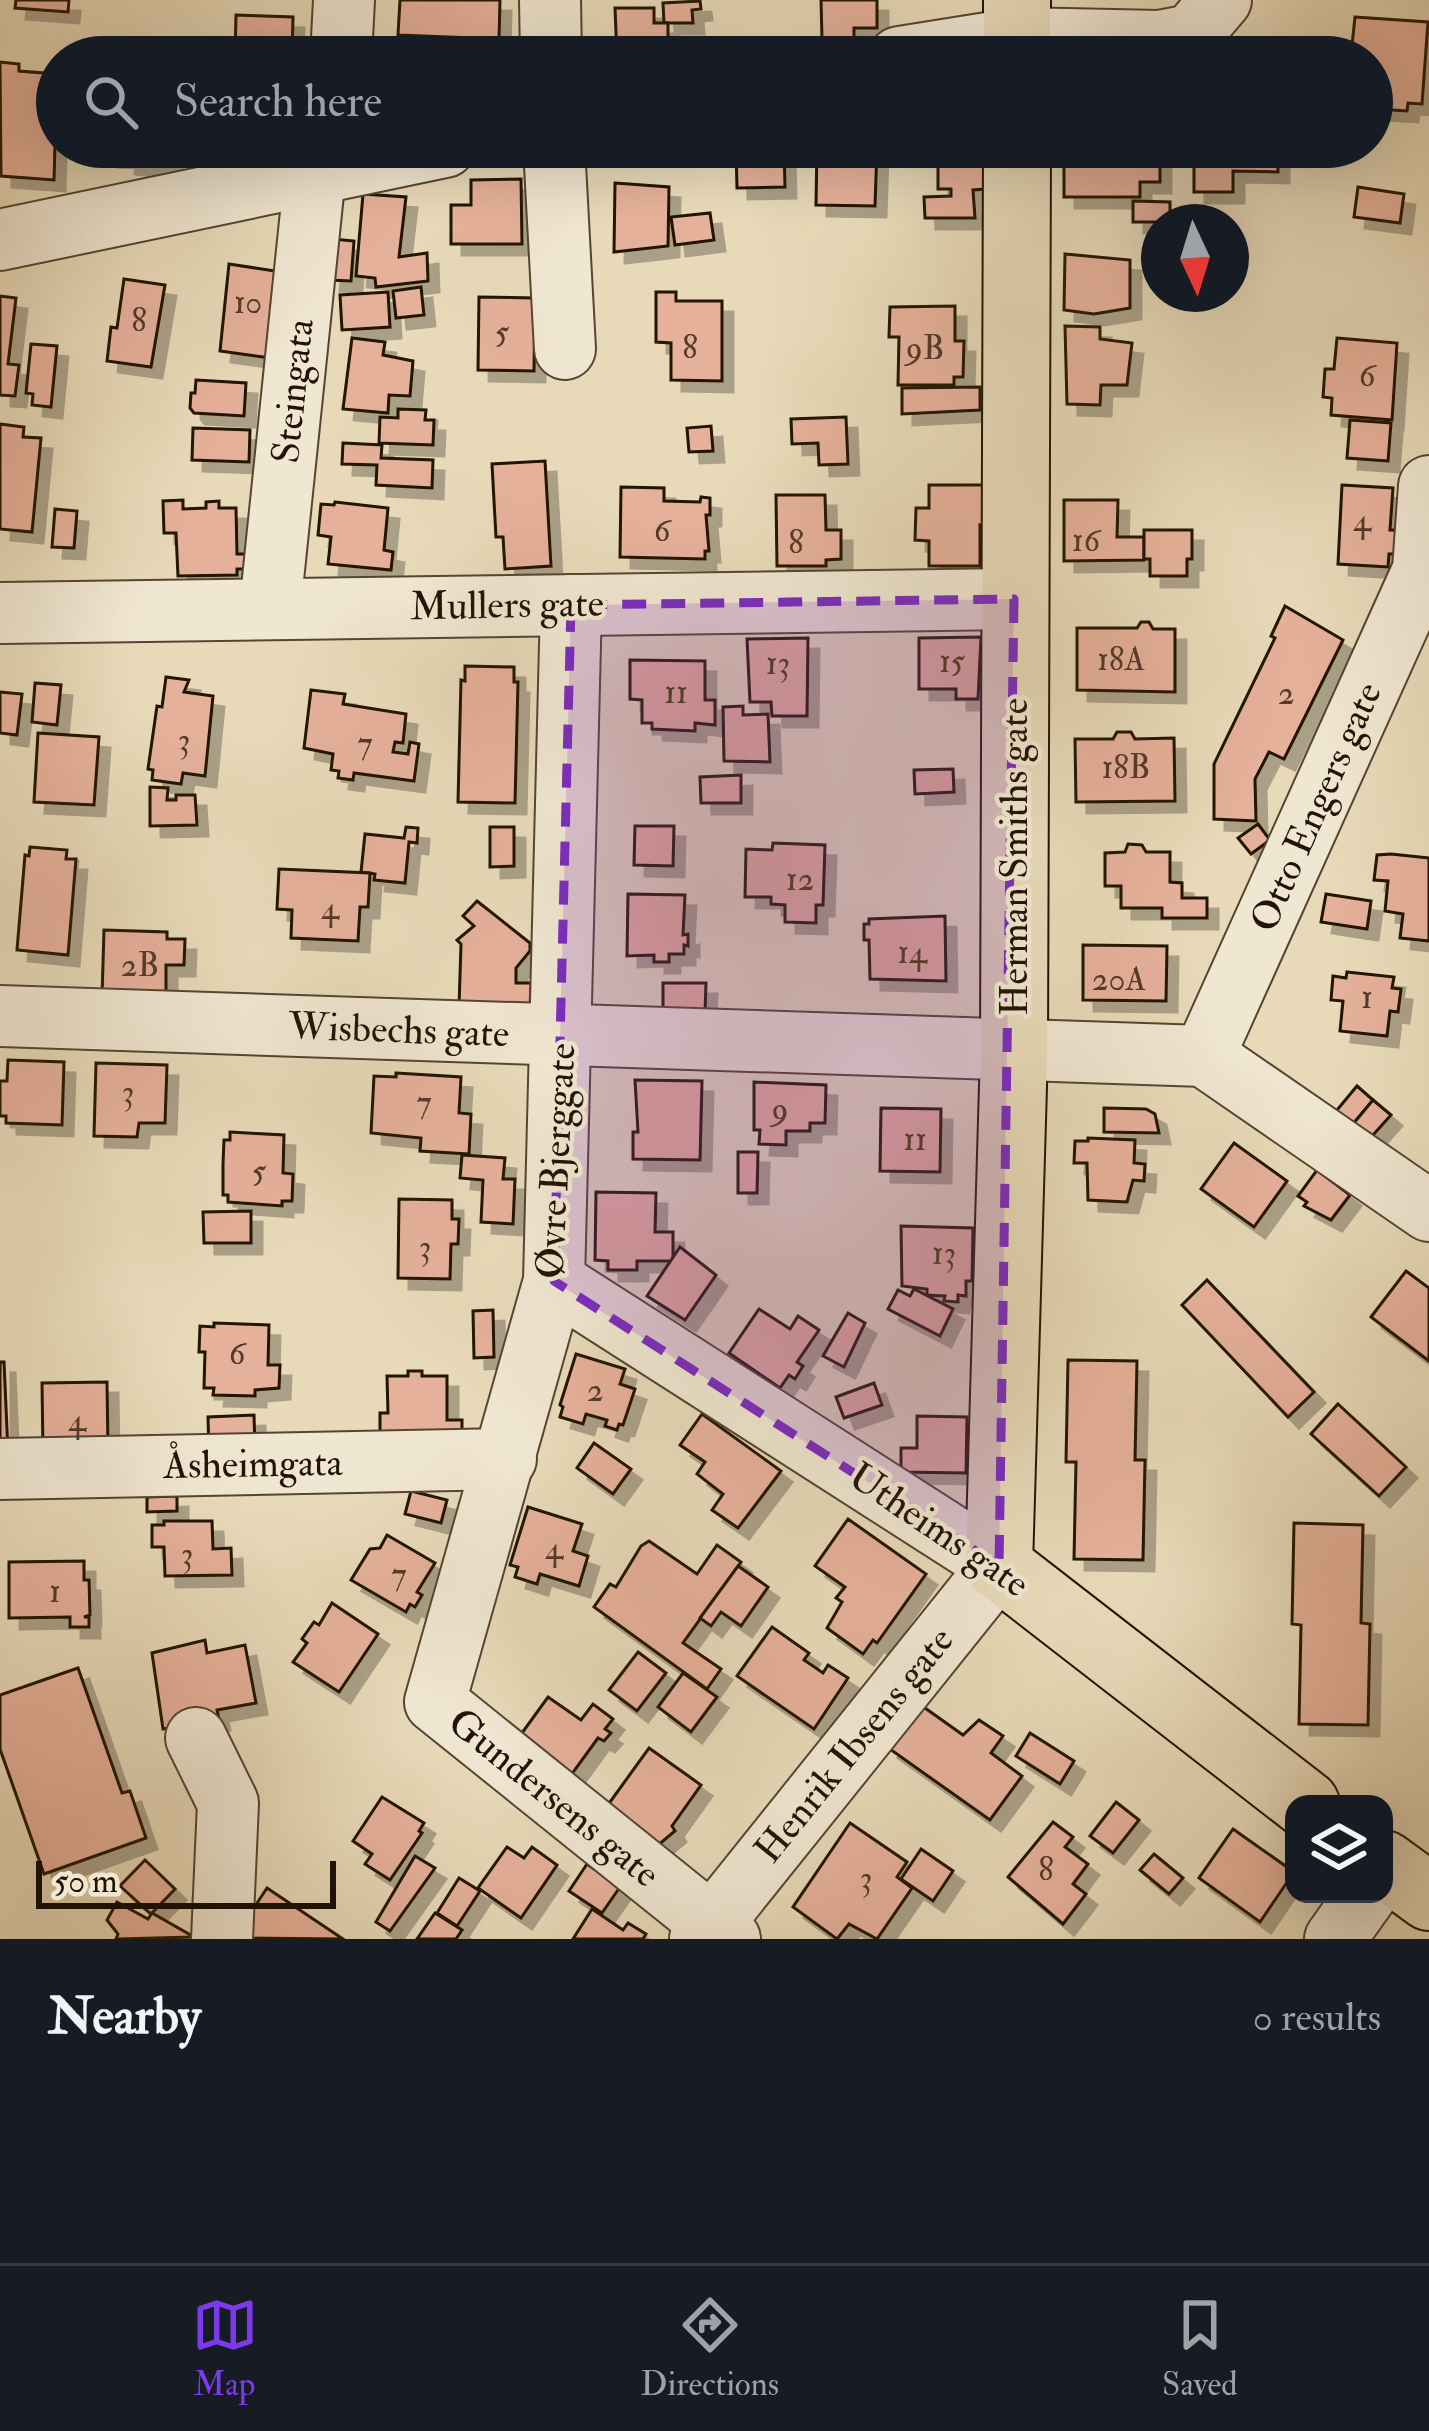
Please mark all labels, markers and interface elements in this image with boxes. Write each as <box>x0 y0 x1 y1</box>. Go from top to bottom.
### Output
search box <box>36 36 1393 168</box>
icon: search <box>78 69 144 135</box>
text: Search here <box>174 74 382 130</box>
north arrow <box>1141 204 1249 312</box>
house number: 10 <box>234 282 262 323</box>
house number: 8 <box>131 300 147 341</box>
house number: 5 <box>495 312 510 353</box>
street label: Steingata <box>261 315 325 466</box>
house number: 8 <box>682 327 698 368</box>
house number: 9B <box>903 328 944 369</box>
house number: 6 <box>1359 355 1378 396</box>
house number: 4 <box>1353 500 1373 541</box>
house number: 6 <box>654 510 673 551</box>
house number: 16 <box>1072 520 1103 561</box>
house number: 8 <box>788 522 804 563</box>
street label: Mullers gate <box>410 579 604 631</box>
house number: 18A <box>1097 639 1145 680</box>
house number: 15 <box>939 641 966 682</box>
house number: 13 <box>766 643 790 684</box>
house number: 11 <box>664 672 688 713</box>
house number: 2 <box>1278 673 1294 714</box>
street label: Otto Engers gate <box>1239 675 1393 939</box>
street label: Herman Smiths gate <box>990 698 1039 1016</box>
house number: 3 <box>178 720 190 761</box>
house number: 7 <box>357 723 373 764</box>
house number: 18B <box>1102 747 1150 788</box>
house number: 12 <box>786 859 814 900</box>
house number: 4 <box>321 888 341 929</box>
house number: 14 <box>897 932 929 973</box>
house number: 2B <box>121 945 159 986</box>
house number: 20A <box>1092 959 1146 1000</box>
house number: 1 <box>1361 977 1373 1018</box>
street label: Wisbechs gate <box>287 1002 510 1058</box>
street label: Øvre Bjerggate <box>525 1042 587 1280</box>
house number: 3 <box>122 1072 134 1113</box>
house number: 7 <box>416 1082 432 1123</box>
house number: 9 <box>769 1089 788 1130</box>
house number: 11 <box>903 1119 927 1160</box>
house number: 5 <box>252 1151 267 1192</box>
house number: 3 <box>419 1227 431 1268</box>
house number: 13 <box>932 1233 956 1274</box>
house number: 6 <box>229 1333 248 1374</box>
house number: 2 <box>587 1370 603 1411</box>
house number: 4 <box>68 1400 88 1441</box>
street label: Åsheimgata <box>162 1438 344 1490</box>
street label: Utheims gate <box>839 1452 1039 1608</box>
house number: 4 <box>545 1528 565 1569</box>
house number: 3 <box>181 1534 193 1575</box>
house number: 7 <box>391 1554 407 1595</box>
house number: 1 <box>49 1571 61 1612</box>
street label: Henrik Ibsens gate <box>744 1617 964 1873</box>
street label: Gundersens gate <box>438 1698 670 1898</box>
map controls <box>1285 1795 1393 1903</box>
button: layers <box>1285 1795 1393 1903</box>
house number: 8 <box>1038 1849 1054 1890</box>
scale bar <box>36 1855 336 1908</box>
house number: 3 <box>860 1858 872 1899</box>
text: 50 m <box>54 1861 118 1902</box>
text: Nearby <box>48 1985 201 2049</box>
text: 0 results <box>1253 1993 1381 2042</box>
tab: Map <box>192 2292 258 2405</box>
tab: Directions <box>641 2292 779 2405</box>
tab: Saved <box>1162 2292 1237 2405</box>

